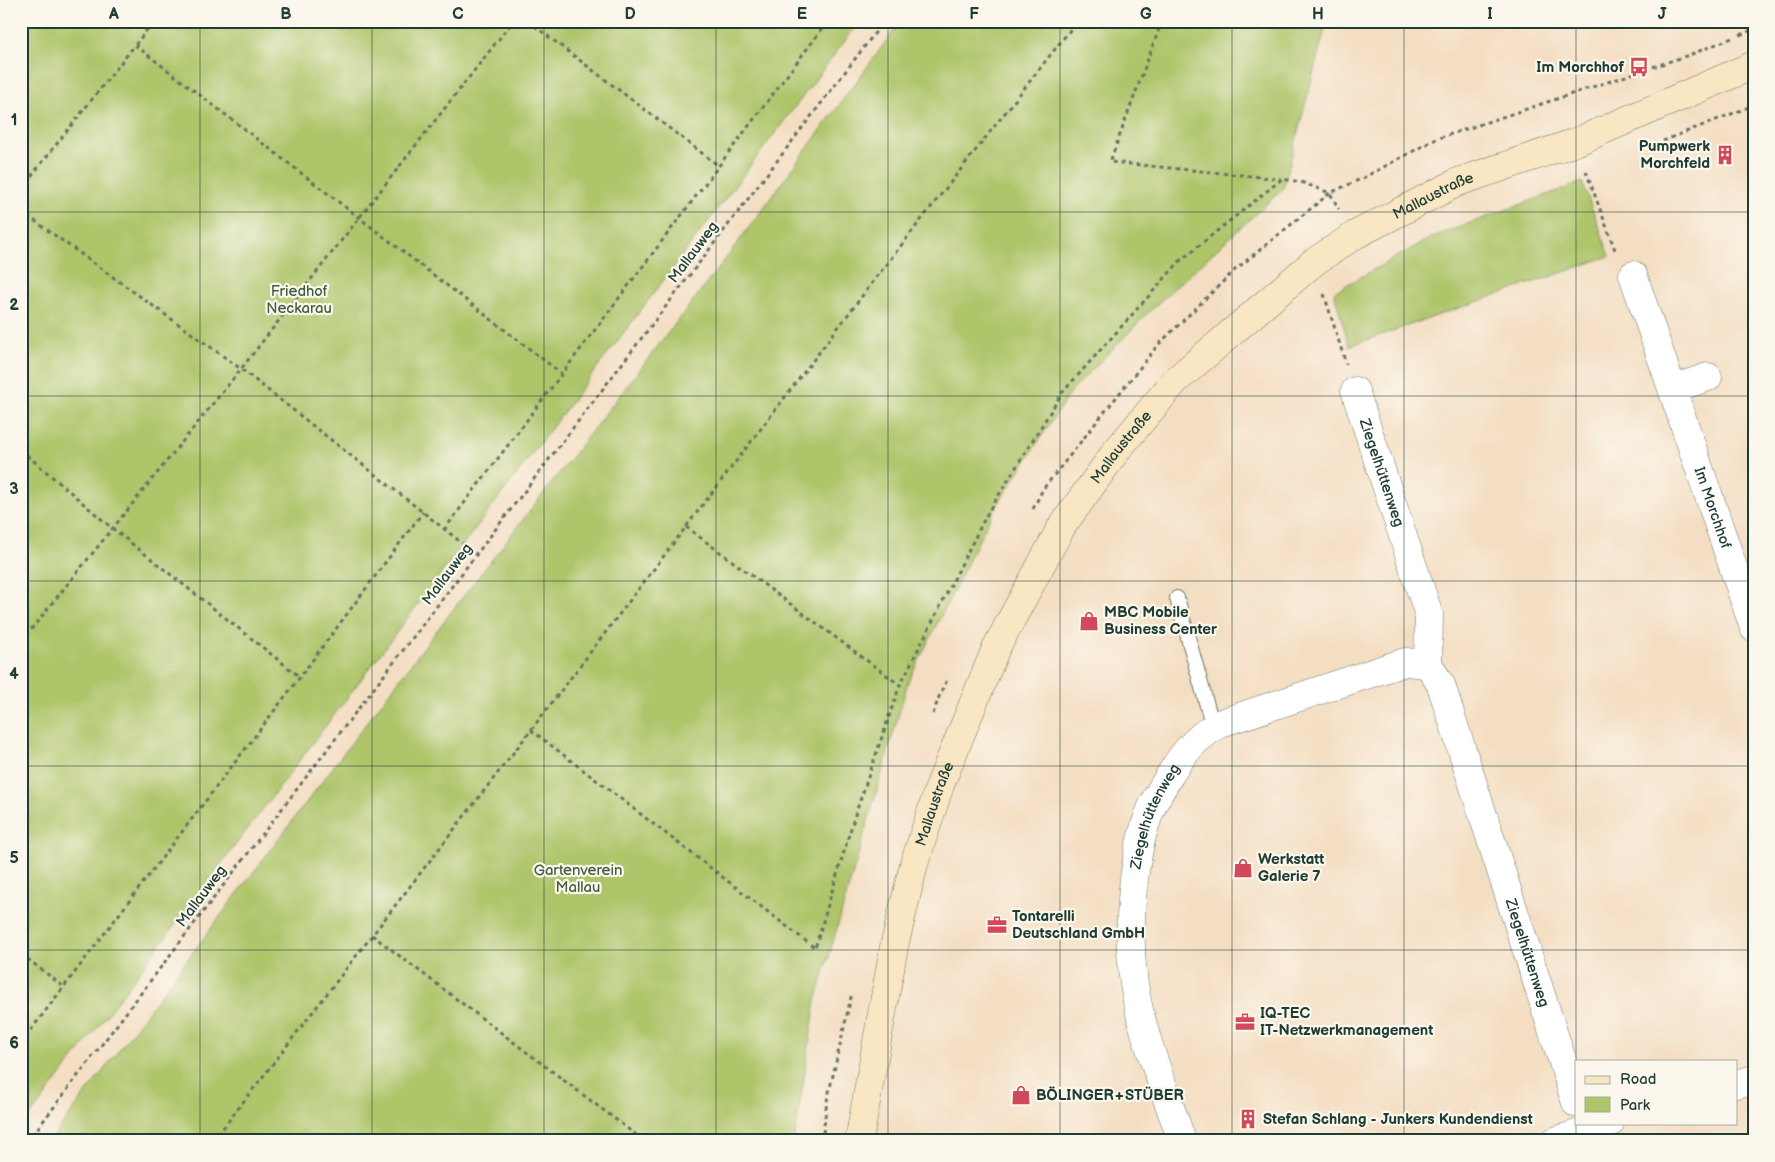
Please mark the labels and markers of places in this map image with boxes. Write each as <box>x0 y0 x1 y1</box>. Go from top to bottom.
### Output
bus stop icon: Im Morchhof <box>1628 56 1650 78</box>
place label: Im Morchhof <box>1536 58 1624 77</box>
place label: Pumpwerk Morchfeld <box>1639 137 1710 173</box>
building icon: Pumpwerk Morchfeld <box>1714 144 1736 166</box>
place label: MBC Mobile Business Center <box>1104 603 1218 639</box>
shop icon: MBC Mobile Business Center <box>1078 610 1100 632</box>
place label: Werkstatt Galerie 7 <box>1258 850 1324 886</box>
shop icon: Werkstatt Galerie 7 <box>1232 857 1254 879</box>
place label: Tontarelli Deutschland GmbH <box>1012 907 1145 943</box>
office icon: Tontarelli Deutschland GmbH <box>986 914 1008 936</box>
place label: IQ-TEC IT-Netzwerkmanagement <box>1260 1004 1433 1040</box>
office icon: IQ-TEC IT-Netzwerkmanagement <box>1234 1011 1256 1033</box>
shop icon: BÖLINGER+STÜBER <box>1010 1084 1032 1106</box>
place label: BÖLINGER+STÜBER <box>1036 1086 1184 1105</box>
building icon: Stefan Schlang - Junkers Kundendienst <box>1237 1108 1259 1130</box>
place label: Stefan Schlang - Junkers Kundendienst <box>1263 1110 1533 1129</box>

